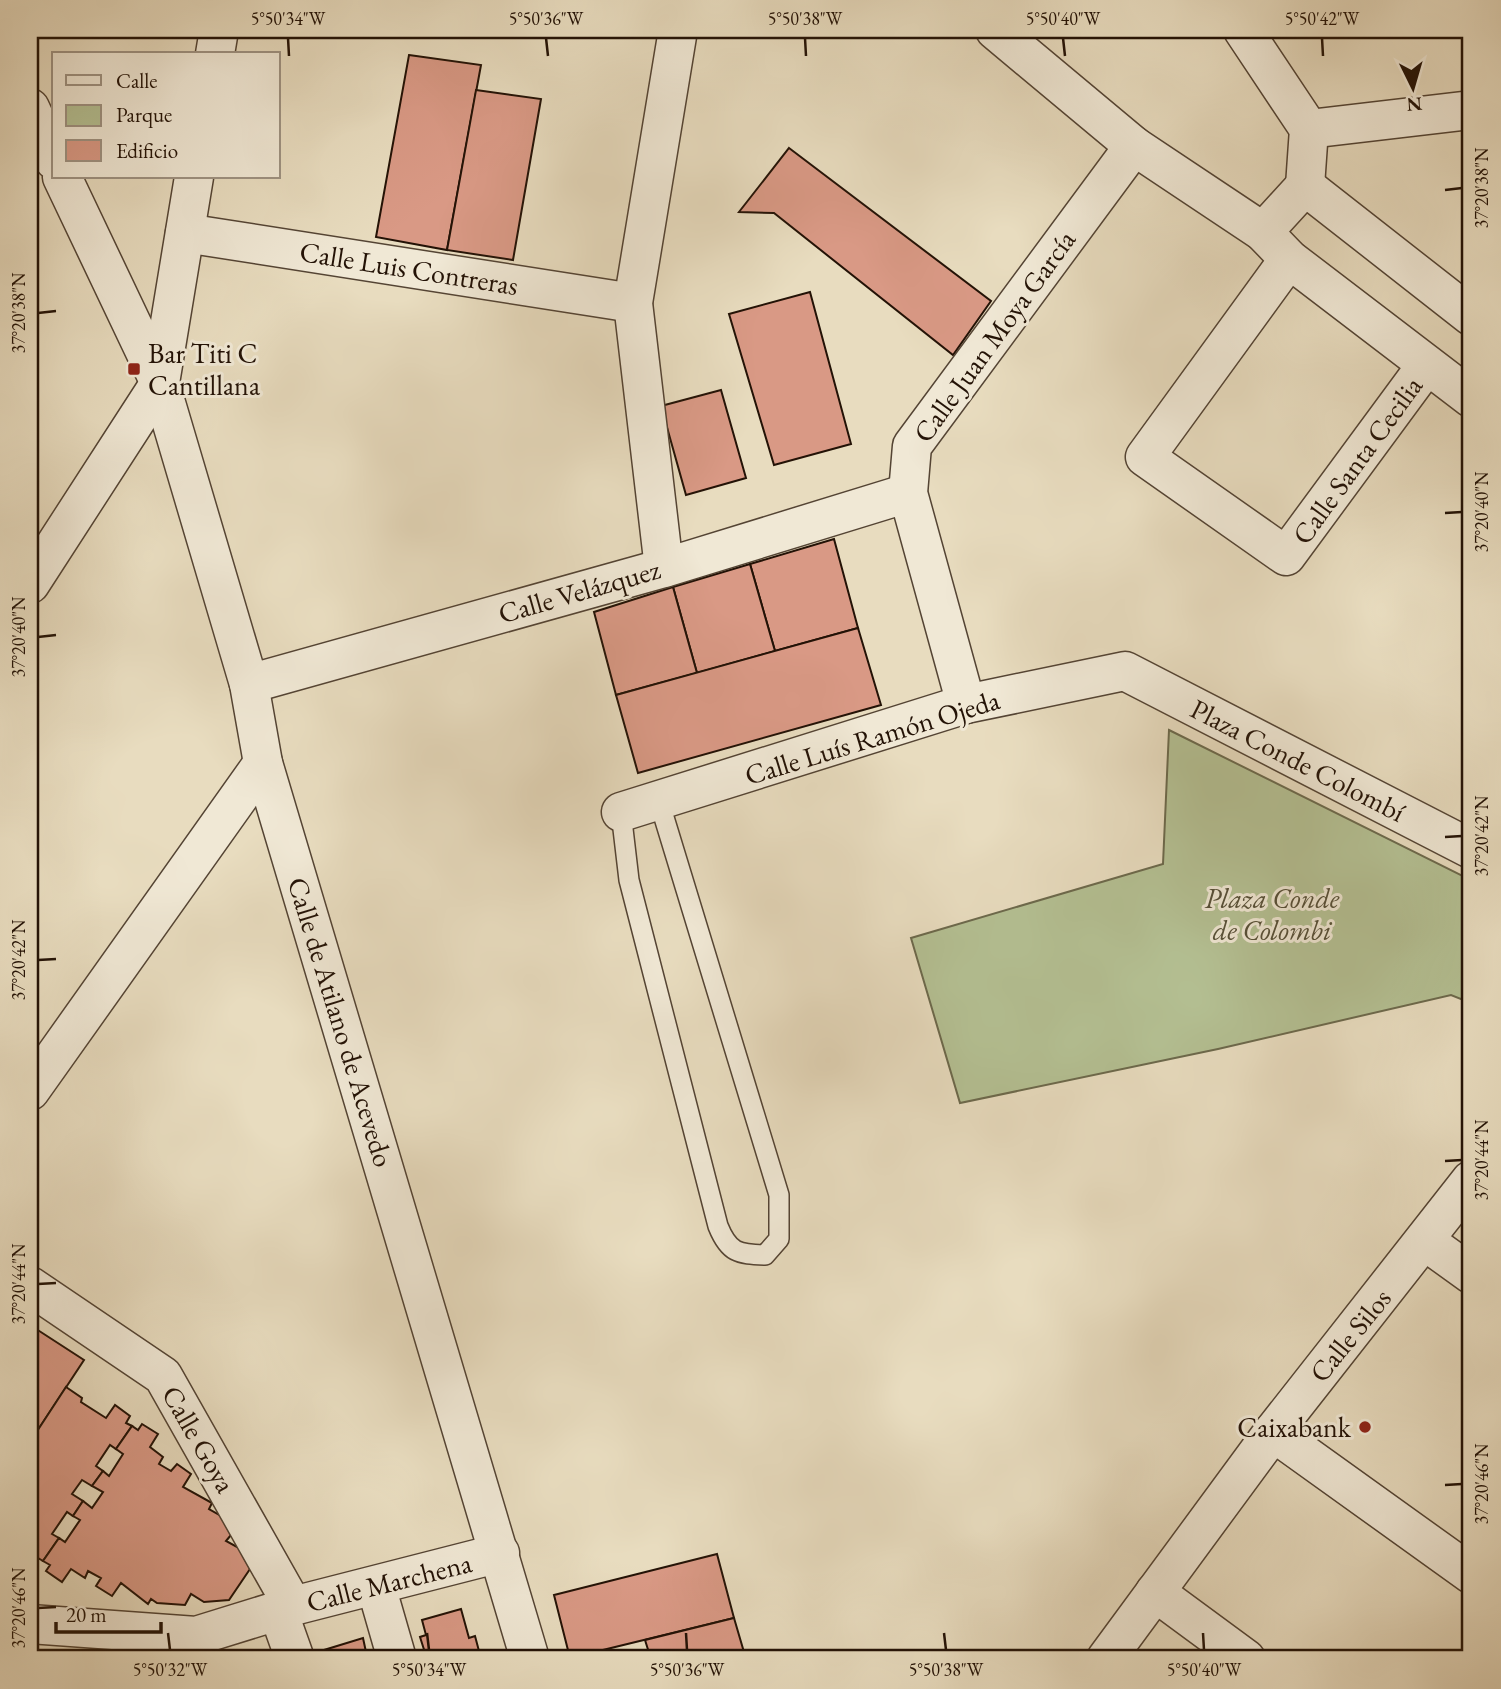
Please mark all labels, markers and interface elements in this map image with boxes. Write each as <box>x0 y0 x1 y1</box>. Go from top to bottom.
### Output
text: 5°50'34"W <box>251 7 326 30</box>
text: 5°50'36"W <box>509 7 584 30</box>
text: 5°50'38"W <box>768 7 843 30</box>
text: 5°50'40"W <box>1026 7 1101 30</box>
text: 5°50'42"W <box>1285 7 1360 30</box>
legend <box>52 52 280 178</box>
north arrow <box>1378 52 1448 122</box>
text: Calle <box>116 67 158 94</box>
text: N <box>1405 91 1423 118</box>
text: Parque <box>116 101 172 128</box>
text: Edificio <box>116 137 178 164</box>
text: 37°20'38"N <box>1470 147 1493 228</box>
street label: Calle Juan Moya García <box>905 222 1084 449</box>
street label: Calle Luis Contreras <box>297 233 521 303</box>
text: 37°20'38"N <box>7 272 30 353</box>
place label: Bar Titi C Cantillana <box>148 335 261 403</box>
marker: Bar Titi C Cantillana <box>126 361 142 377</box>
street label: Calle Santa Cecilia <box>1284 368 1431 551</box>
text: 37°20'40"N <box>1470 471 1493 552</box>
street label: Calle Velázquez <box>494 551 665 631</box>
text: 37°20'40"N <box>7 596 30 677</box>
street label: Calle Luís Ramón Ojeda <box>740 681 1005 793</box>
street label: Plaza Conde Colombí <box>1185 690 1412 830</box>
text: 37°20'42"N <box>1470 795 1493 876</box>
street label: Calle de Atilano de Acevedo <box>280 873 402 1171</box>
park label: Plaza Conde de Colombi <box>1205 880 1340 948</box>
text: 37°20'42"N <box>7 919 30 1000</box>
text: 37°20'44"N <box>1470 1119 1493 1200</box>
text: 37°20'44"N <box>7 1243 30 1324</box>
street label: Calle Silos <box>1301 1281 1399 1389</box>
street label: Calle Goya <box>154 1379 244 1500</box>
place label: Caixabank <box>1237 1409 1352 1445</box>
marker: Caixabank <box>1357 1419 1373 1435</box>
text: 37°20'46"N <box>1470 1443 1493 1524</box>
street label: Calle Marchena <box>303 1544 476 1620</box>
text: 37°20'46"N <box>7 1567 30 1648</box>
scale bar <box>56 1591 161 1635</box>
text: 20 m <box>66 1601 107 1628</box>
text: 5°50'32"W <box>133 1658 208 1681</box>
text: 5°50'34"W <box>392 1658 467 1681</box>
text: 5°50'36"W <box>650 1658 725 1681</box>
text: 5°50'38"W <box>909 1658 984 1681</box>
text: 5°50'40"W <box>1167 1658 1242 1681</box>

